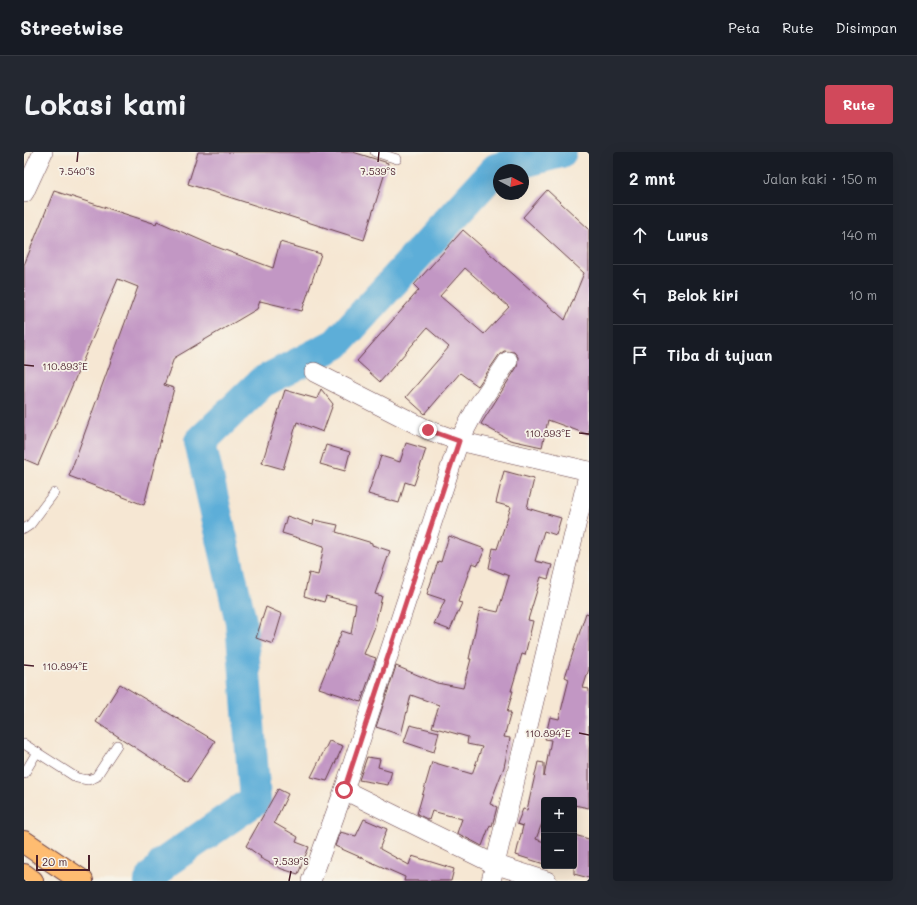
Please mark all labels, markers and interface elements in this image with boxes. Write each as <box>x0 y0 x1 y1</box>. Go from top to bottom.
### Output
text: Streetwise <box>20 15 123 40</box>
text: Peta <box>728 18 760 37</box>
text: Rute <box>782 18 814 37</box>
text: Disimpan <box>836 18 897 37</box>
button: Rute <box>825 85 893 124</box>
text: Lokasi kami <box>24 86 187 122</box>
text: 7.540°S <box>59 164 95 178</box>
text: 7.539°S <box>360 164 396 178</box>
north arrow <box>493 164 529 200</box>
text: 2 mnt <box>629 167 675 189</box>
text: Jalan kaki · 150 m <box>763 170 877 187</box>
icon: ahead <box>629 224 651 246</box>
text: Lurus <box>667 225 708 245</box>
text: 140 m <box>841 226 877 243</box>
icon: left <box>629 284 651 306</box>
text: Belok kiri <box>667 285 739 305</box>
text: 10 m <box>849 286 877 303</box>
icon: arrive <box>629 344 651 366</box>
text: Tiba di tujuan <box>667 345 772 365</box>
text: 110.893°E <box>42 359 88 373</box>
route end <box>419 421 437 439</box>
text: 110.893°E <box>525 426 571 440</box>
text: 110.894°E <box>42 659 88 673</box>
text: 110.894°E <box>525 726 571 740</box>
route start <box>335 781 353 799</box>
map controls <box>541 797 577 869</box>
button: + <box>541 797 577 833</box>
button: − <box>541 833 577 869</box>
scale bar <box>36 853 90 872</box>
text: 20 m <box>42 854 67 869</box>
text: 7.539°S <box>273 854 309 868</box>

